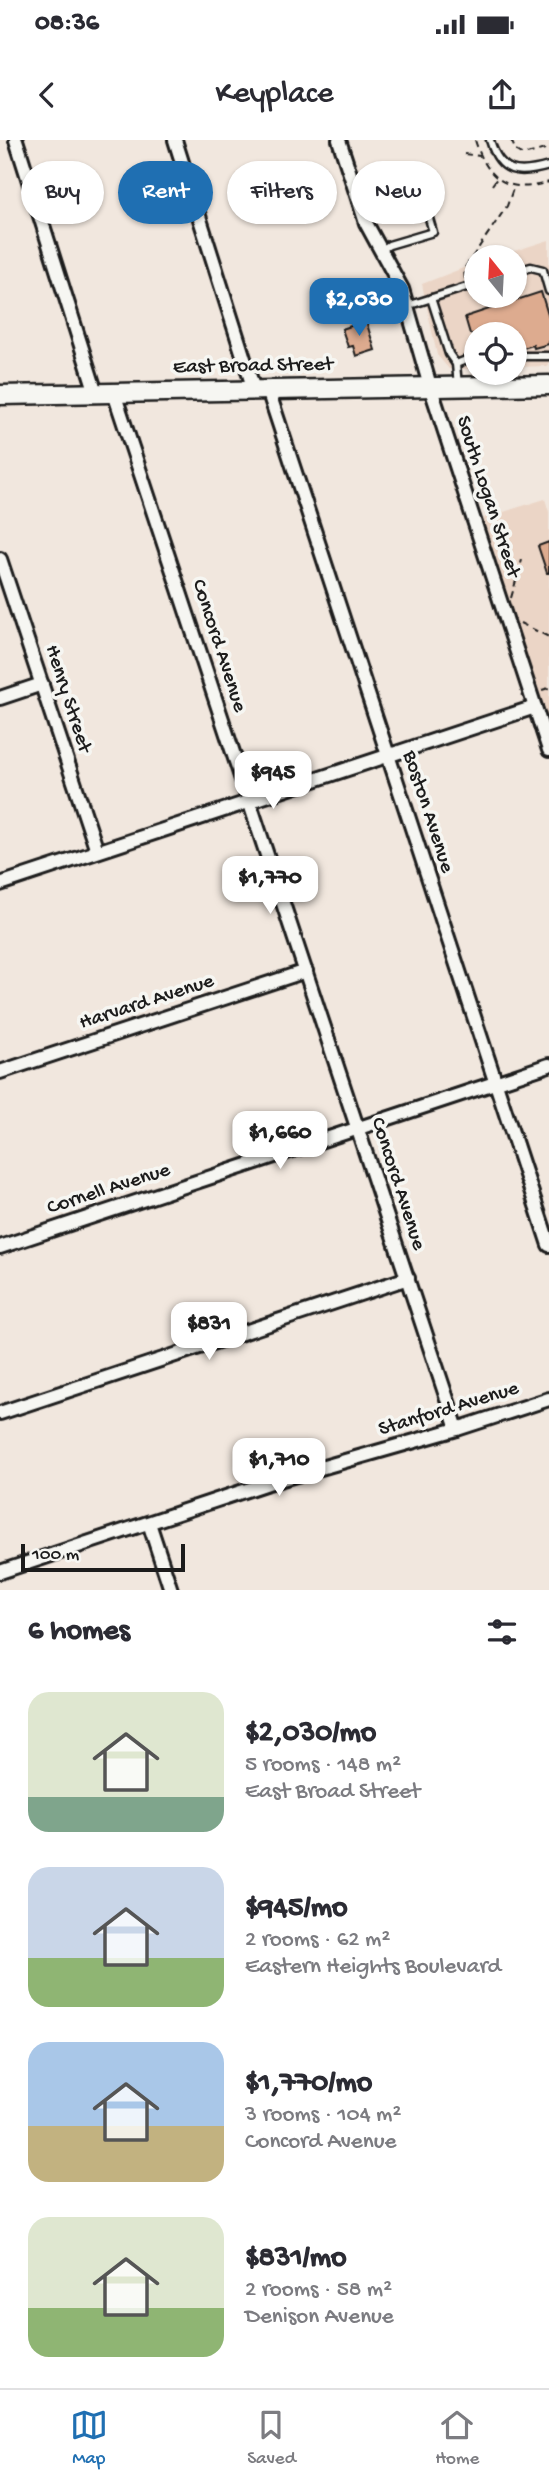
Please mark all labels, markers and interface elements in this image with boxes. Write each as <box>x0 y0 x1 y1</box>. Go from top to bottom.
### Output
text: 08:36 <box>35 9 99 40</box>
icon: back <box>28 76 66 114</box>
text: Keyplace <box>216 76 333 114</box>
icon: share <box>483 76 521 114</box>
chip: Buy <box>21 161 104 224</box>
chip: Rent <box>118 161 213 224</box>
chip: Filters <box>227 161 337 224</box>
chip: New <box>351 161 445 224</box>
north arrow <box>464 245 527 308</box>
map controls <box>464 245 527 385</box>
pin: $2,030 <box>302 278 416 338</box>
text: $2,030 <box>326 287 392 314</box>
button: locate <box>464 322 527 385</box>
street label: East Broad Street <box>173 353 336 381</box>
street label: South Logan Street <box>449 413 526 583</box>
street label: Concord Avenue <box>185 576 252 717</box>
street label: Henry Street <box>38 642 97 758</box>
street label: Boston Avenue <box>395 747 459 877</box>
pin: $945 <box>232 752 314 811</box>
text: $945 <box>251 760 295 787</box>
pin: $1,770 <box>213 856 327 916</box>
text: $1,770 <box>238 865 302 892</box>
street label: Harvard Avenue <box>77 969 218 1037</box>
pin: $1,660 <box>223 1112 337 1171</box>
street label: Concord Avenue <box>364 1114 431 1255</box>
text: $1,660 <box>248 1120 312 1147</box>
street label: Cornell Avenue <box>44 1158 175 1222</box>
pin: $831 <box>168 1302 250 1362</box>
text: $831 <box>187 1311 231 1338</box>
street label: Stanford Avenue <box>376 1376 523 1443</box>
pin: $1,710 <box>222 1438 336 1498</box>
text: $1,710 <box>248 1447 310 1474</box>
scale bar <box>21 1541 186 1573</box>
text: 100 m <box>32 1544 79 1567</box>
icon: filters <box>483 1613 521 1651</box>
text: 6 homes <box>28 1615 130 1650</box>
text: $2,030/mo <box>245 1717 376 1752</box>
icon: home <box>84 1720 168 1804</box>
text: 5 rooms · 148 m² <box>245 1752 401 1779</box>
text: East Broad Street <box>245 1779 420 1806</box>
text: $945/mo <box>245 1892 348 1927</box>
icon: home <box>84 1895 168 1979</box>
text: 2 rooms · 62 m² <box>245 1927 390 1954</box>
text: Eastern Heights Boulevard <box>245 1954 501 1981</box>
text: $1,770/mo <box>245 2067 372 2102</box>
icon: home <box>84 2070 168 2154</box>
text: 3 rooms · 104 m² <box>245 2102 401 2129</box>
text: Concord Avenue <box>245 2129 396 2156</box>
text: $831/mo <box>245 2242 347 2277</box>
icon: home <box>84 2245 168 2329</box>
text: 2 rooms · 58 m² <box>245 2277 392 2304</box>
text: Denison Avenue <box>245 2304 394 2331</box>
tab: Map <box>70 2406 108 2471</box>
tab: Saved <box>247 2406 296 2471</box>
tab: Home <box>435 2406 479 2471</box>

